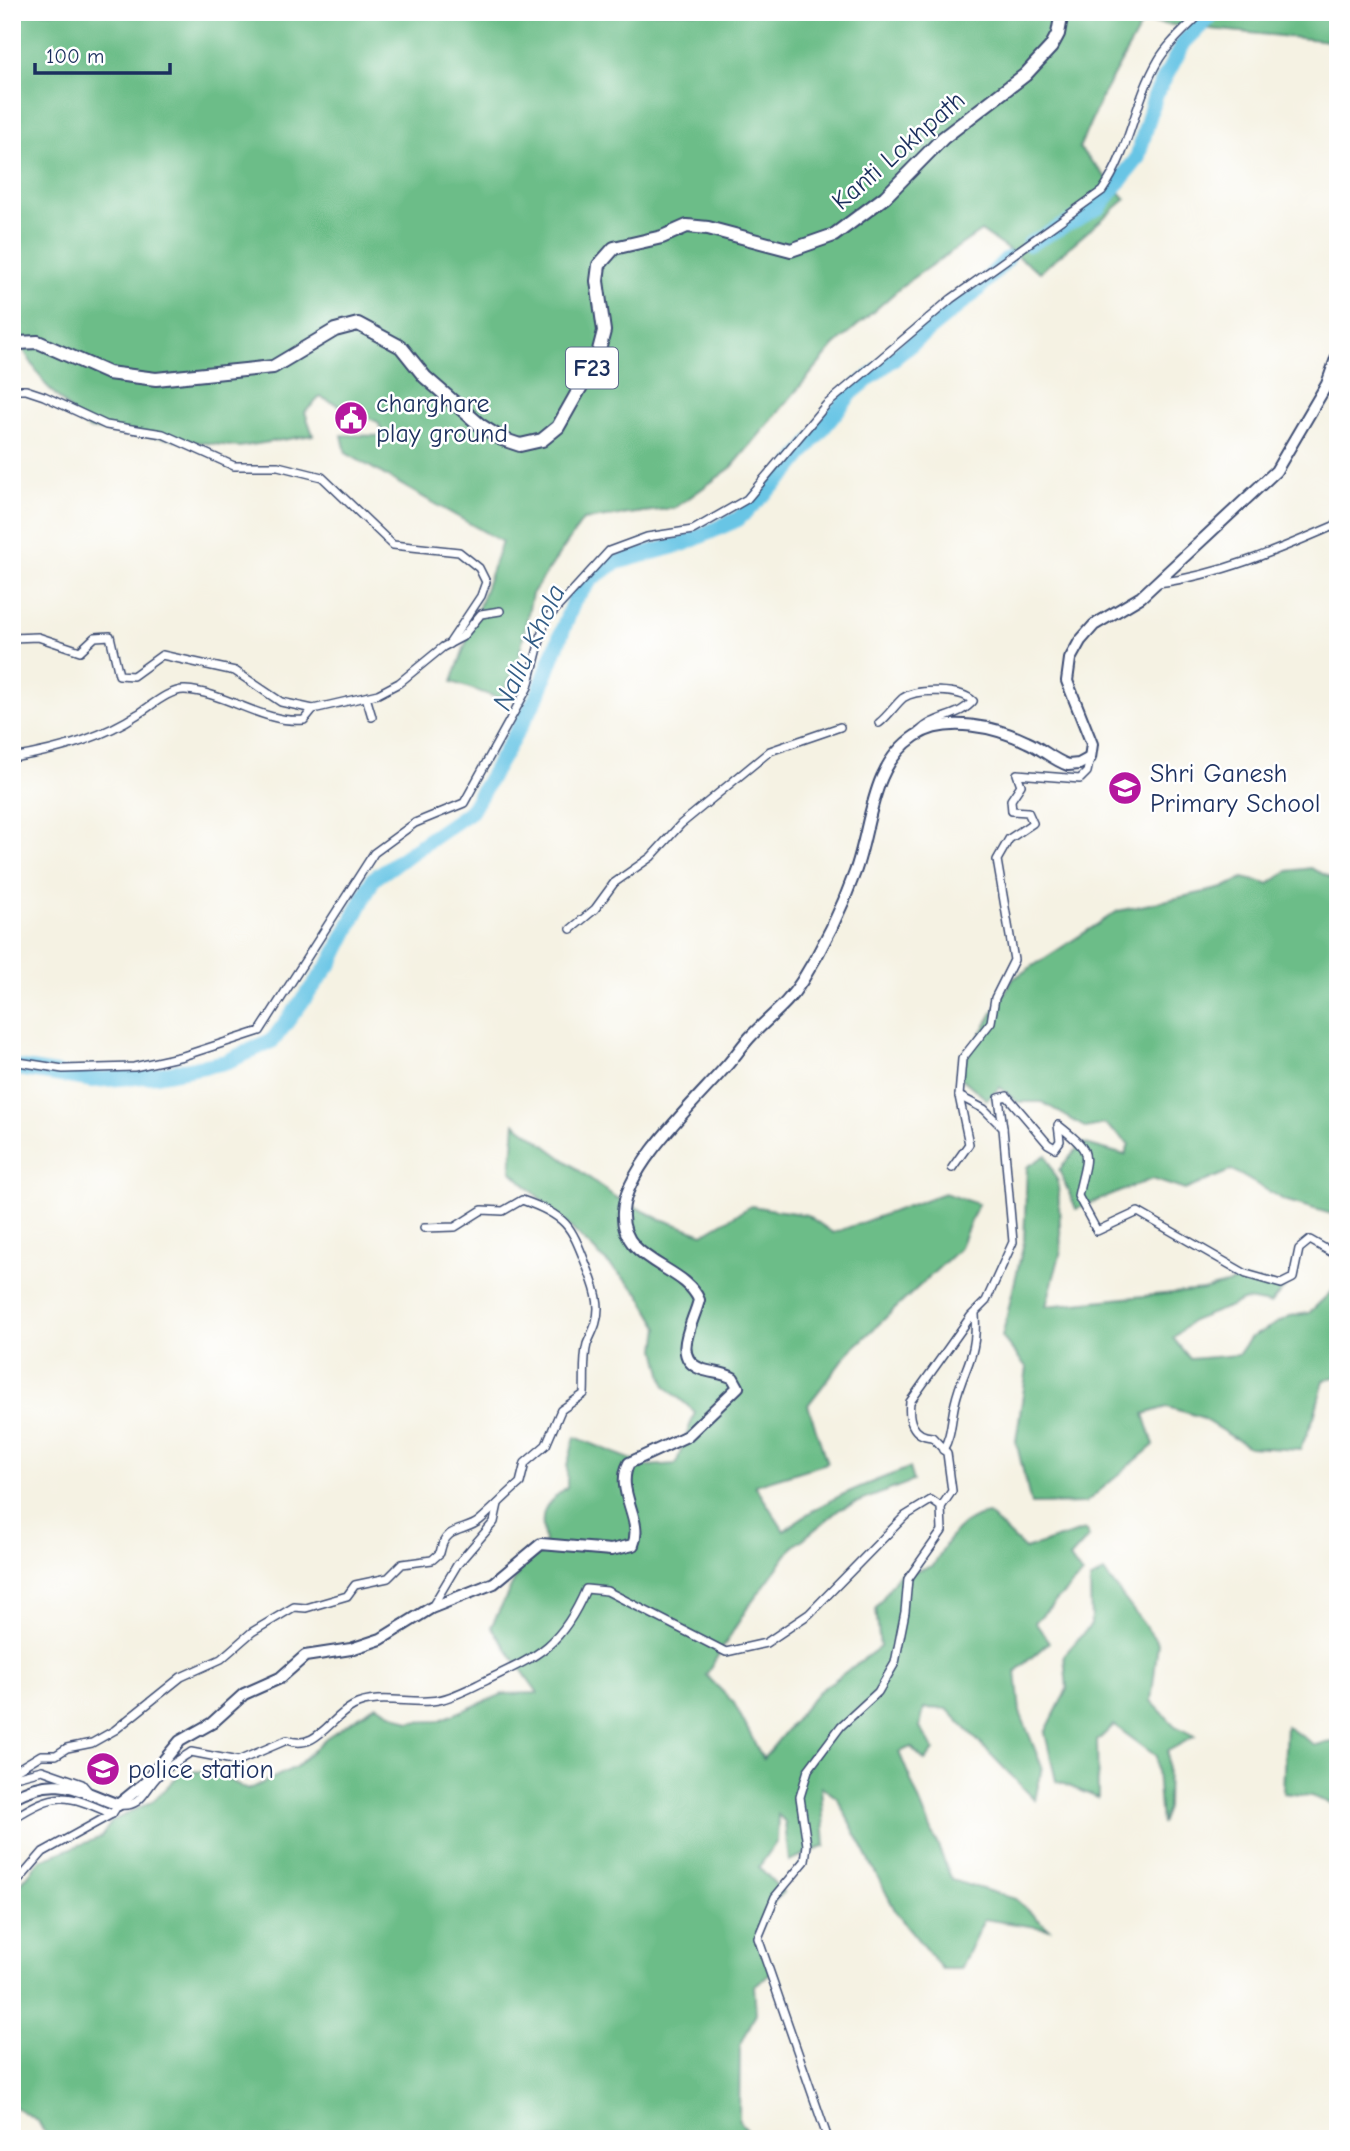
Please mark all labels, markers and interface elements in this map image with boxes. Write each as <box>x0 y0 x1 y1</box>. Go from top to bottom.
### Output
scale bar <box>35 32 170 76</box>
text: 100 m <box>46 44 104 68</box>
street label: Kanti Lokhpath <box>826 85 971 216</box>
road number: F23 <box>566 348 618 388</box>
place label: charghare play ground <box>376 389 508 449</box>
public building icon: charghare play ground <box>332 399 370 437</box>
water label: Nallu Khola <box>486 579 572 715</box>
place label: Shri Ganesh Primary School <box>1150 759 1320 819</box>
school or university icon: Shri Ganesh Primary School <box>1106 769 1144 807</box>
school or university icon: police station <box>84 1750 122 1788</box>
place label: police station <box>128 1755 274 1785</box>

